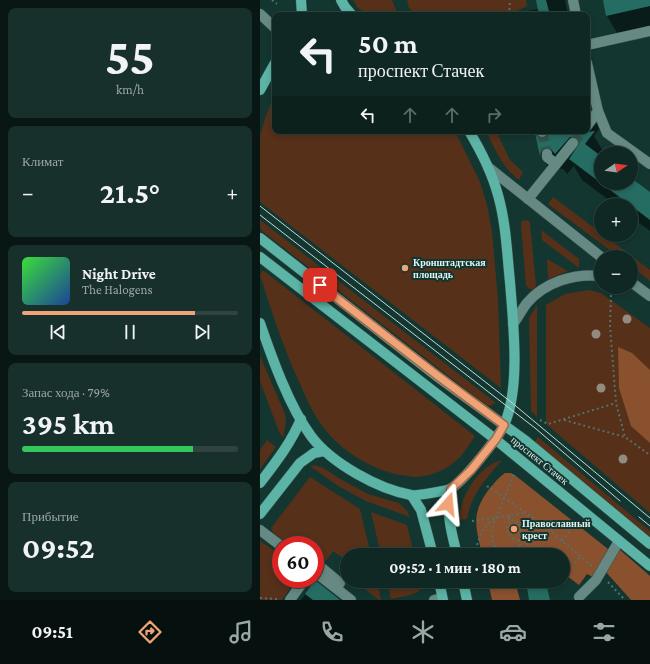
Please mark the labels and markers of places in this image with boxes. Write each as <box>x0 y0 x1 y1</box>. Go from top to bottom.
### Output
place label: Кронштадтская площадь <box>413 257 486 280</box>
marker: Кронштадтская площадь <box>400 263 410 273</box>
pin <box>303 268 337 302</box>
place label: Православный крест <box>522 518 591 541</box>
marker: Православный крест <box>509 524 519 534</box>

